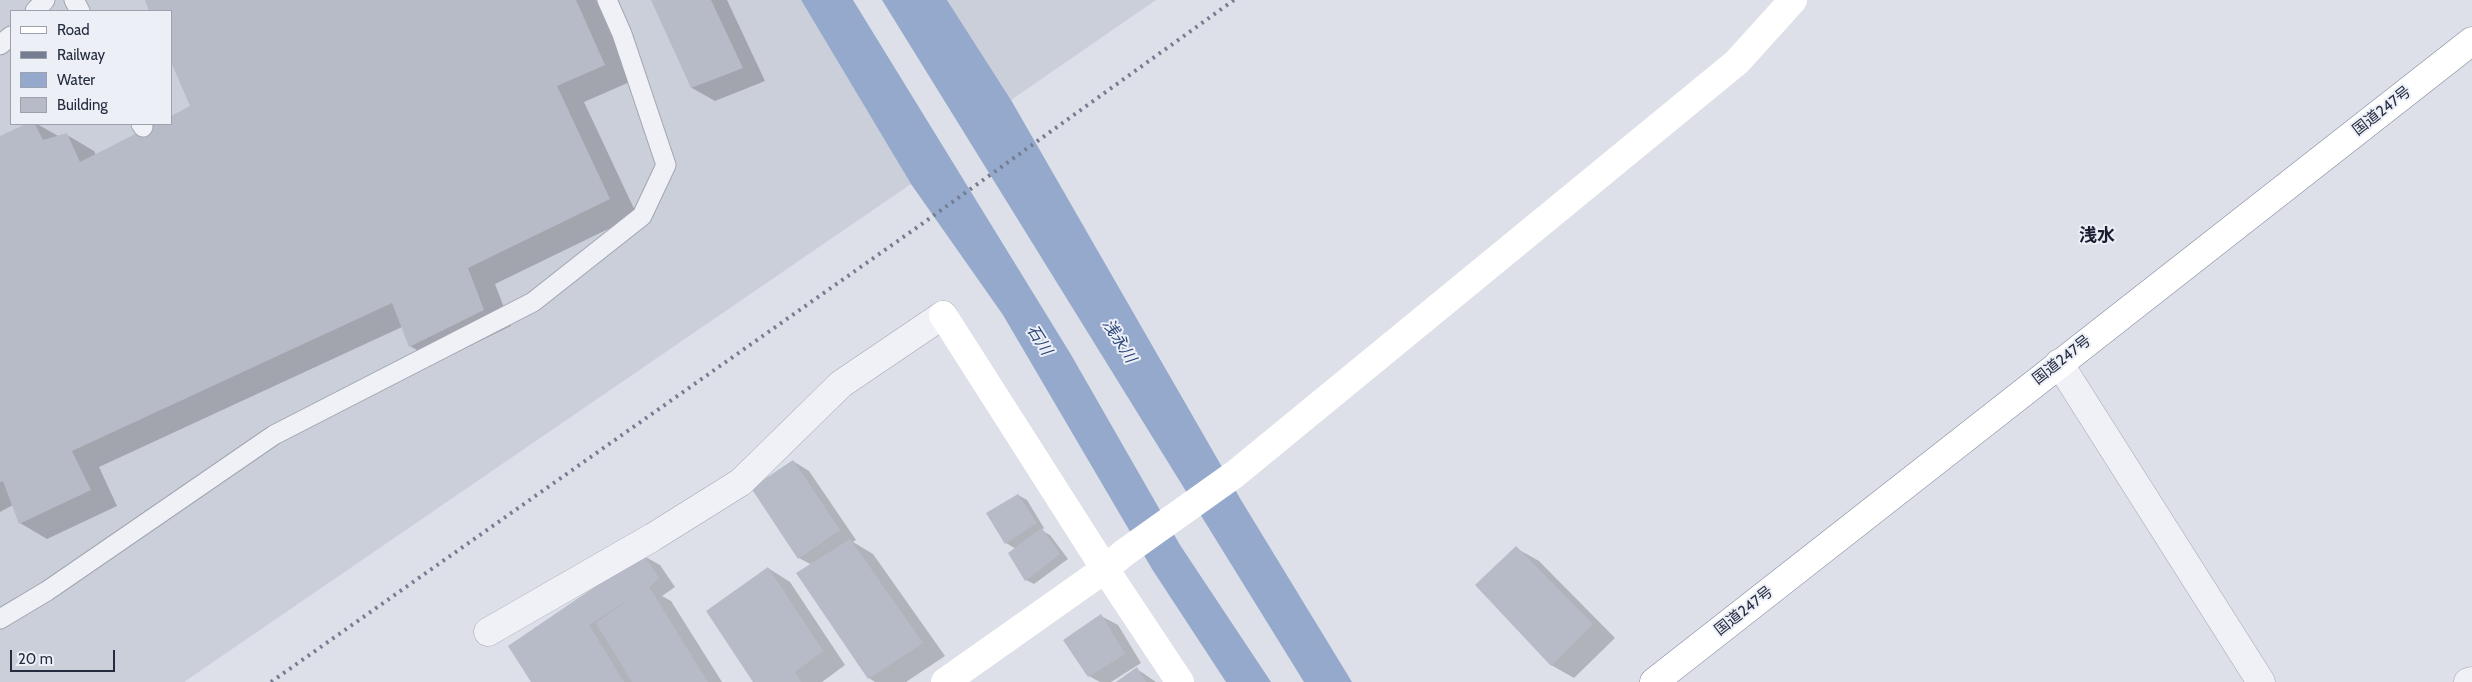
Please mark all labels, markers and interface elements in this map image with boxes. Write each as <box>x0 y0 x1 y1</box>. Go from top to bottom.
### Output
legend <box>10 10 172 125</box>
text: Road <box>57 21 90 39</box>
text: Railway <box>57 46 105 64</box>
text: Water <box>57 71 95 89</box>
street label: 国道247号 <box>2349 83 2415 139</box>
text: Building <box>57 96 108 114</box>
district label: 浅水 <box>2079 225 2115 247</box>
water label: 浅永川 <box>1098 316 1140 366</box>
water label: 石川 <box>1022 321 1056 359</box>
street label: 国道247号 <box>2029 332 2095 388</box>
street label: 国道247号 <box>1711 583 1777 639</box>
scale bar <box>12 640 118 672</box>
text: 20 m <box>18 650 53 668</box>

